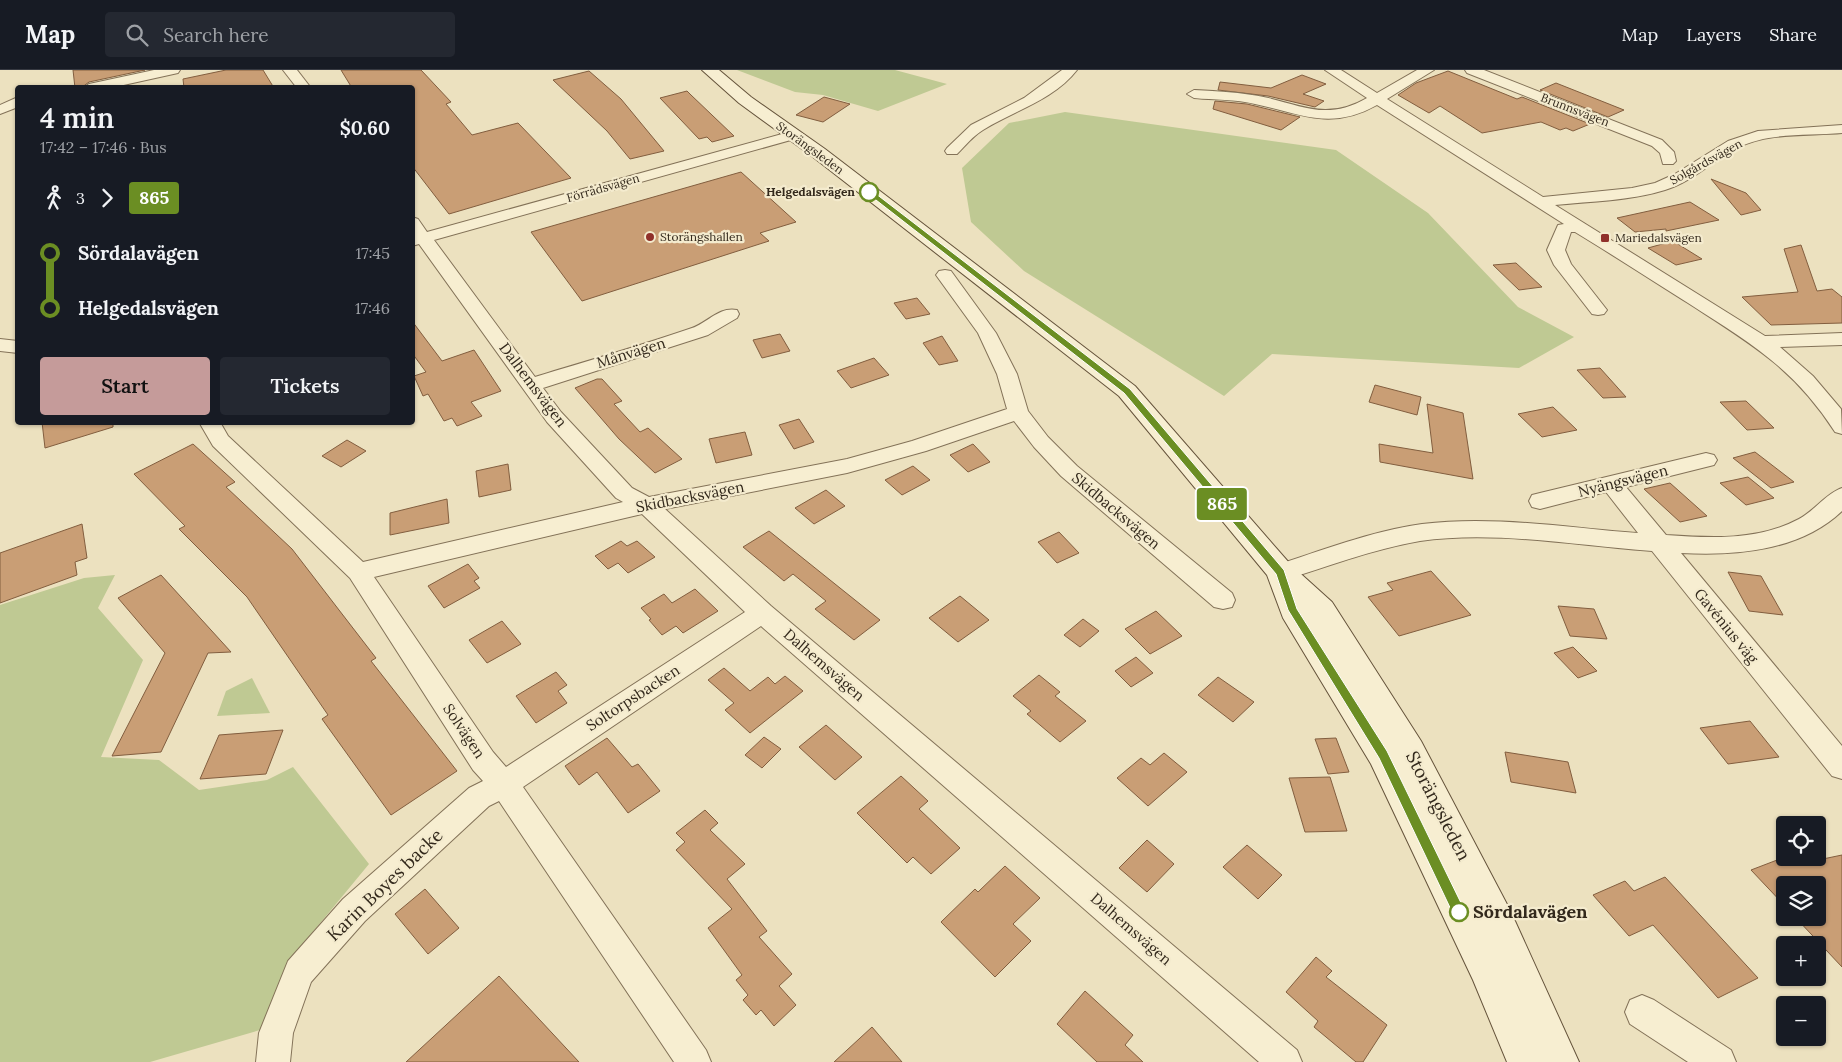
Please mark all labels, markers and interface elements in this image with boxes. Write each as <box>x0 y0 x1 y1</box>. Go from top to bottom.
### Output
search box <box>105 12 455 57</box>
text: Map <box>25 19 75 50</box>
icon: search <box>123 21 151 49</box>
text: Search here <box>163 23 269 47</box>
text: Map <box>1622 23 1658 46</box>
text: Layers <box>1686 23 1741 46</box>
text: Share <box>1769 23 1817 46</box>
street label: Brunnsvägen <box>1539 90 1612 130</box>
text: 4 min <box>40 100 114 136</box>
text: $0.60 <box>340 116 390 140</box>
street label: Storängsleden <box>774 118 847 177</box>
street label: Solgårdsvägen <box>1667 136 1744 188</box>
text: 17:42 – 17:46 · Bus <box>40 137 167 157</box>
street label: Förrådsvägen <box>565 170 641 205</box>
marker: Helgedalsvägen <box>859 182 879 202</box>
icon: walk <box>40 184 68 212</box>
icon: forward <box>93 184 121 212</box>
place label: Helgedalsvägen <box>766 184 855 199</box>
text: 865 <box>139 186 169 209</box>
text: 3 <box>76 188 85 208</box>
place label: Storängshallen <box>660 229 743 244</box>
place label: Mariedalsvägen <box>1615 230 1702 245</box>
marker: Storängshallen <box>644 231 656 243</box>
marker: Mariedalsvägen <box>1599 232 1611 244</box>
text: Sördalavägen <box>78 241 199 265</box>
text: 17:45 <box>355 243 390 263</box>
text: Helgedalsvägen <box>78 296 219 320</box>
text: 17:46 <box>355 298 390 318</box>
street label: Månvägen <box>594 333 668 372</box>
street label: Dalhemsvägen <box>495 339 571 431</box>
button: Start <box>40 357 210 415</box>
button: Tickets <box>220 357 390 415</box>
street label: Nyängsvägen <box>1576 460 1670 501</box>
street label: Skidbacksvägen <box>1068 468 1164 553</box>
street label: Skidbacksvägen <box>634 477 746 516</box>
line badge: 865 <box>1193 488 1251 520</box>
text: 865 <box>1207 492 1237 515</box>
street label: Gavénius väg <box>1690 584 1763 668</box>
street label: Dalhemsvägen <box>780 624 869 705</box>
street label: Soltorpsbacken <box>582 660 683 735</box>
street label: Solvägen <box>439 700 490 762</box>
street label: Storängsleden <box>1401 747 1476 864</box>
map controls <box>1776 816 1826 1046</box>
button: locate <box>1776 816 1826 866</box>
street label: Karin Boyes backe <box>322 823 448 946</box>
button: layers <box>1776 876 1826 926</box>
street label: Dalhemsvägen <box>1087 888 1176 969</box>
place label: Sördalavägen <box>1473 900 1588 923</box>
marker: Sördalavägen <box>1449 902 1469 922</box>
button: + <box>1776 936 1826 986</box>
button: − <box>1776 996 1826 1046</box>

